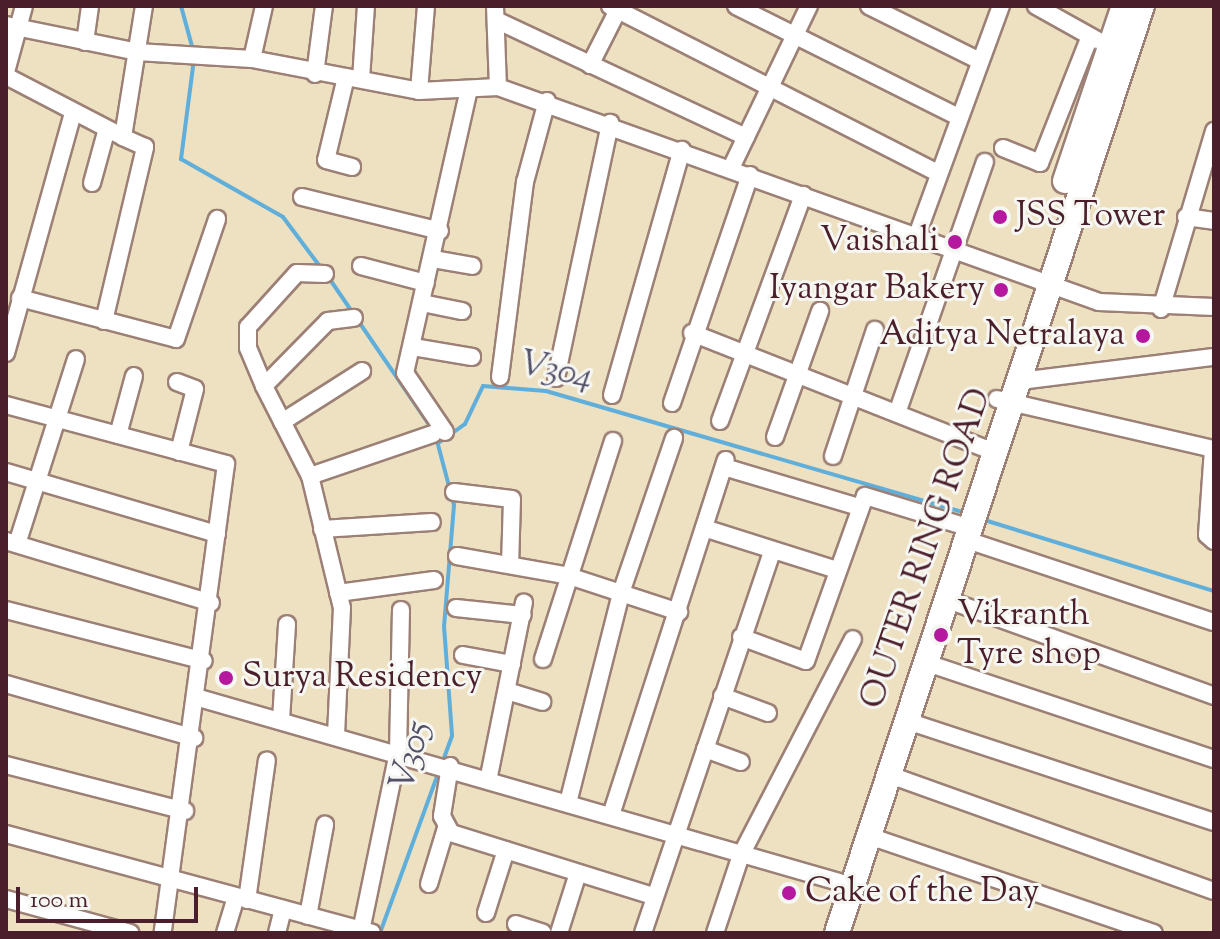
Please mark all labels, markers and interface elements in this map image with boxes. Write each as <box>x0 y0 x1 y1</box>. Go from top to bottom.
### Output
place label: JSS Tower <box>1016 197 1165 237</box>
marker: JSS Tower <box>991 208 1009 226</box>
place label: Vaishali <box>820 222 939 262</box>
marker: Vaishali <box>946 233 964 251</box>
place label: Iyangar Bakery <box>769 270 985 310</box>
marker: Iyangar Bakery <box>992 281 1010 299</box>
place label: Aditya Netralaya <box>879 316 1125 356</box>
marker: Aditya Netralaya <box>1132 325 1154 347</box>
water label: V304 <box>517 344 595 400</box>
street label: OUTER RING ROAD <box>853 384 1001 714</box>
place label: Vikranth Tyre shop <box>957 595 1101 674</box>
marker: Vikranth Tyre shop <box>932 626 950 644</box>
place label: Surya Residency <box>242 658 482 698</box>
marker: Surya Residency <box>217 669 235 687</box>
water label: V305 <box>382 717 442 795</box>
scale bar <box>20 871 202 921</box>
place label: Cake of the Day <box>805 873 1040 913</box>
text: 100 m <box>30 884 88 918</box>
marker: Cake of the Day <box>780 884 798 902</box>

